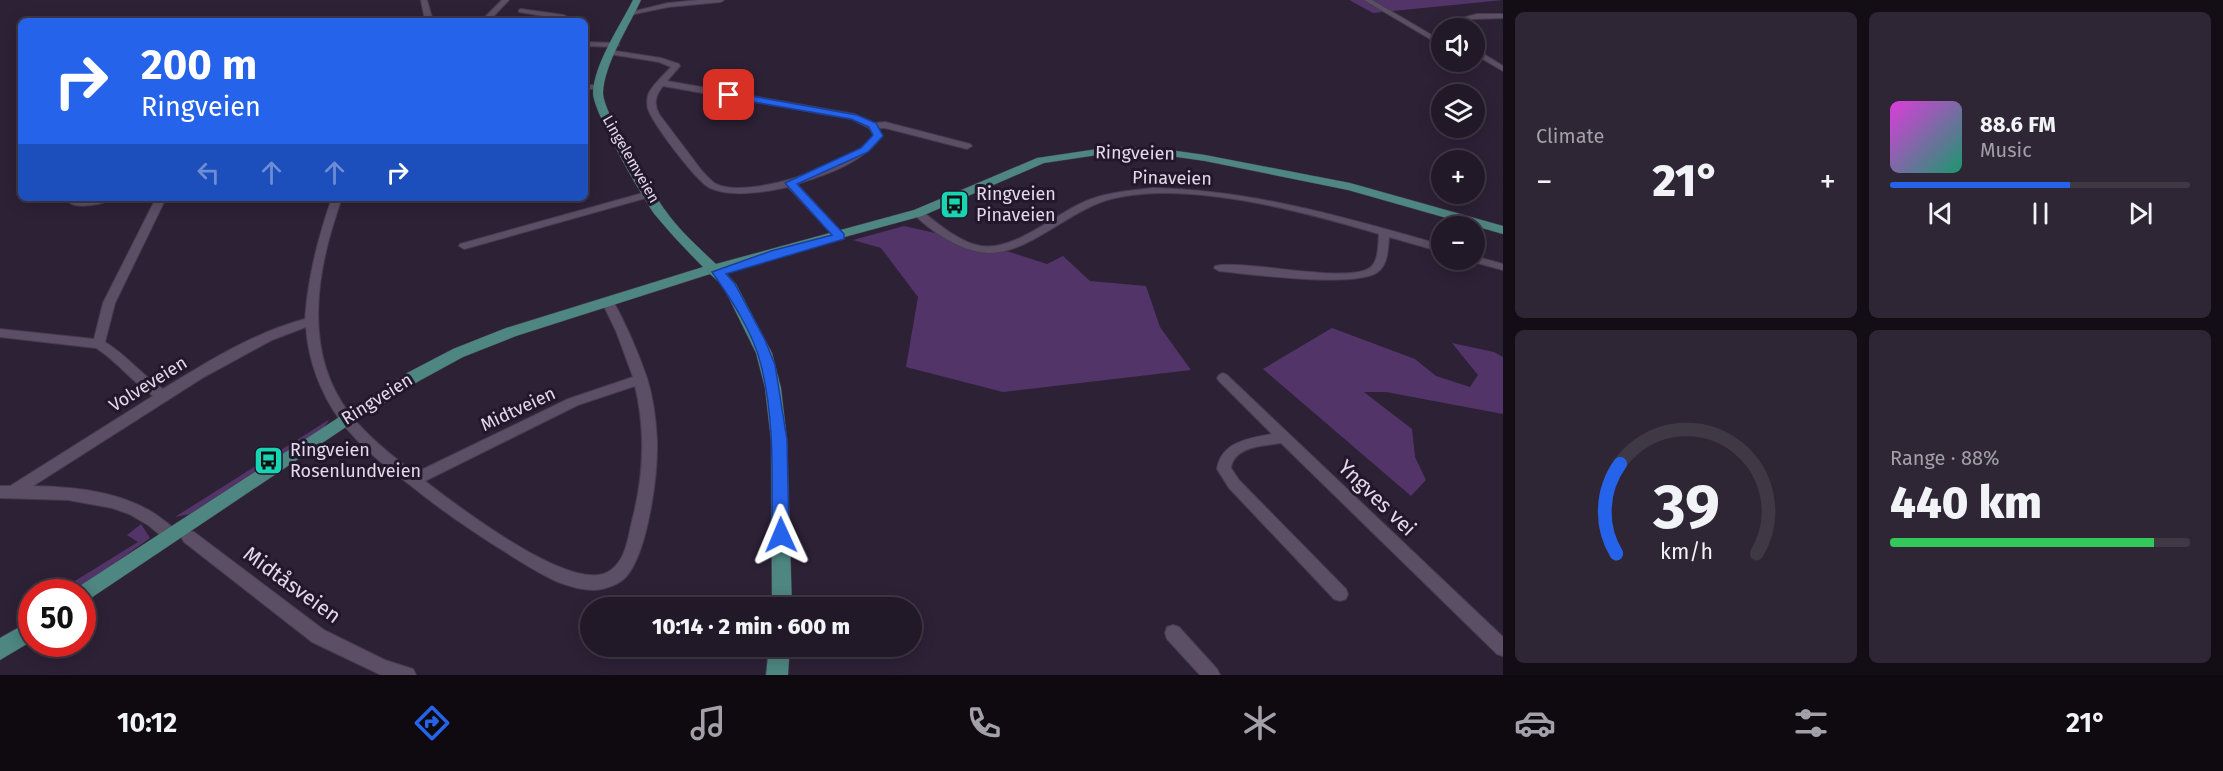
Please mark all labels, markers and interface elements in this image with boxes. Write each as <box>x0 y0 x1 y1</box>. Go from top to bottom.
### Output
map controls <box>1431 18 1485 270</box>
button: sound <box>1431 18 1485 72</box>
text: 200 m <box>141 40 257 90</box>
icon: right <box>42 42 120 120</box>
pin <box>703 69 754 120</box>
icon: arrive <box>712 78 745 111</box>
button: layers <box>1431 84 1485 138</box>
text: Ringveien <box>141 91 261 123</box>
text: 88.6 FM <box>1980 111 2056 138</box>
street label: Lingelemveien <box>599 112 663 206</box>
text: Climate <box>1536 124 1604 148</box>
text: Music <box>1980 138 2032 162</box>
street label: Ringveien <box>1095 141 1175 165</box>
button: + <box>1431 150 1485 204</box>
text: 21° <box>1652 154 1720 208</box>
icon: left <box>192 156 225 189</box>
icon: ahead <box>255 156 288 189</box>
icon: ahead <box>318 156 351 189</box>
icon: right <box>381 156 414 189</box>
text: − <box>1536 162 1553 202</box>
text: + <box>1820 162 1836 202</box>
street label: Pinaveien <box>1132 166 1212 190</box>
place label: Ringveien Pinaveien <box>976 183 1056 226</box>
bus stop icon: Ringveien Pinaveien <box>939 188 971 220</box>
icon: previous <box>1924 197 1957 230</box>
icon: pause <box>2024 197 2057 230</box>
icon: next <box>2124 197 2157 230</box>
button: − <box>1431 216 1485 270</box>
street label: Volveveien <box>105 351 191 417</box>
street label: Ringveien <box>337 368 417 430</box>
street label: Midtveien <box>477 382 559 436</box>
place label: Ringveien Rosenlundveien <box>290 439 421 482</box>
bus stop icon: Ringveien Rosenlundveien <box>253 444 285 476</box>
text: Range · 88% <box>1890 446 1999 470</box>
street label: Yngves vei <box>1333 454 1421 542</box>
text: 39 <box>1652 470 1719 545</box>
text: 440 km <box>1890 476 2042 530</box>
position arrow <box>749 503 813 567</box>
text: km/h <box>1659 539 1713 565</box>
street label: Midtåsveien <box>238 541 346 629</box>
speed limit sign: 50 <box>18 579 96 657</box>
text: 10:14 · 2 min · 600 m <box>652 613 850 640</box>
icon: directions <box>411 702 453 744</box>
icon: music <box>687 702 729 744</box>
icon: phone <box>963 702 1005 744</box>
icon: climate <box>1239 702 1281 744</box>
icon: car <box>1514 702 1556 744</box>
icon: filters <box>1790 702 1832 744</box>
text: 10:12 <box>117 707 177 739</box>
text: 21° <box>2066 707 2106 739</box>

